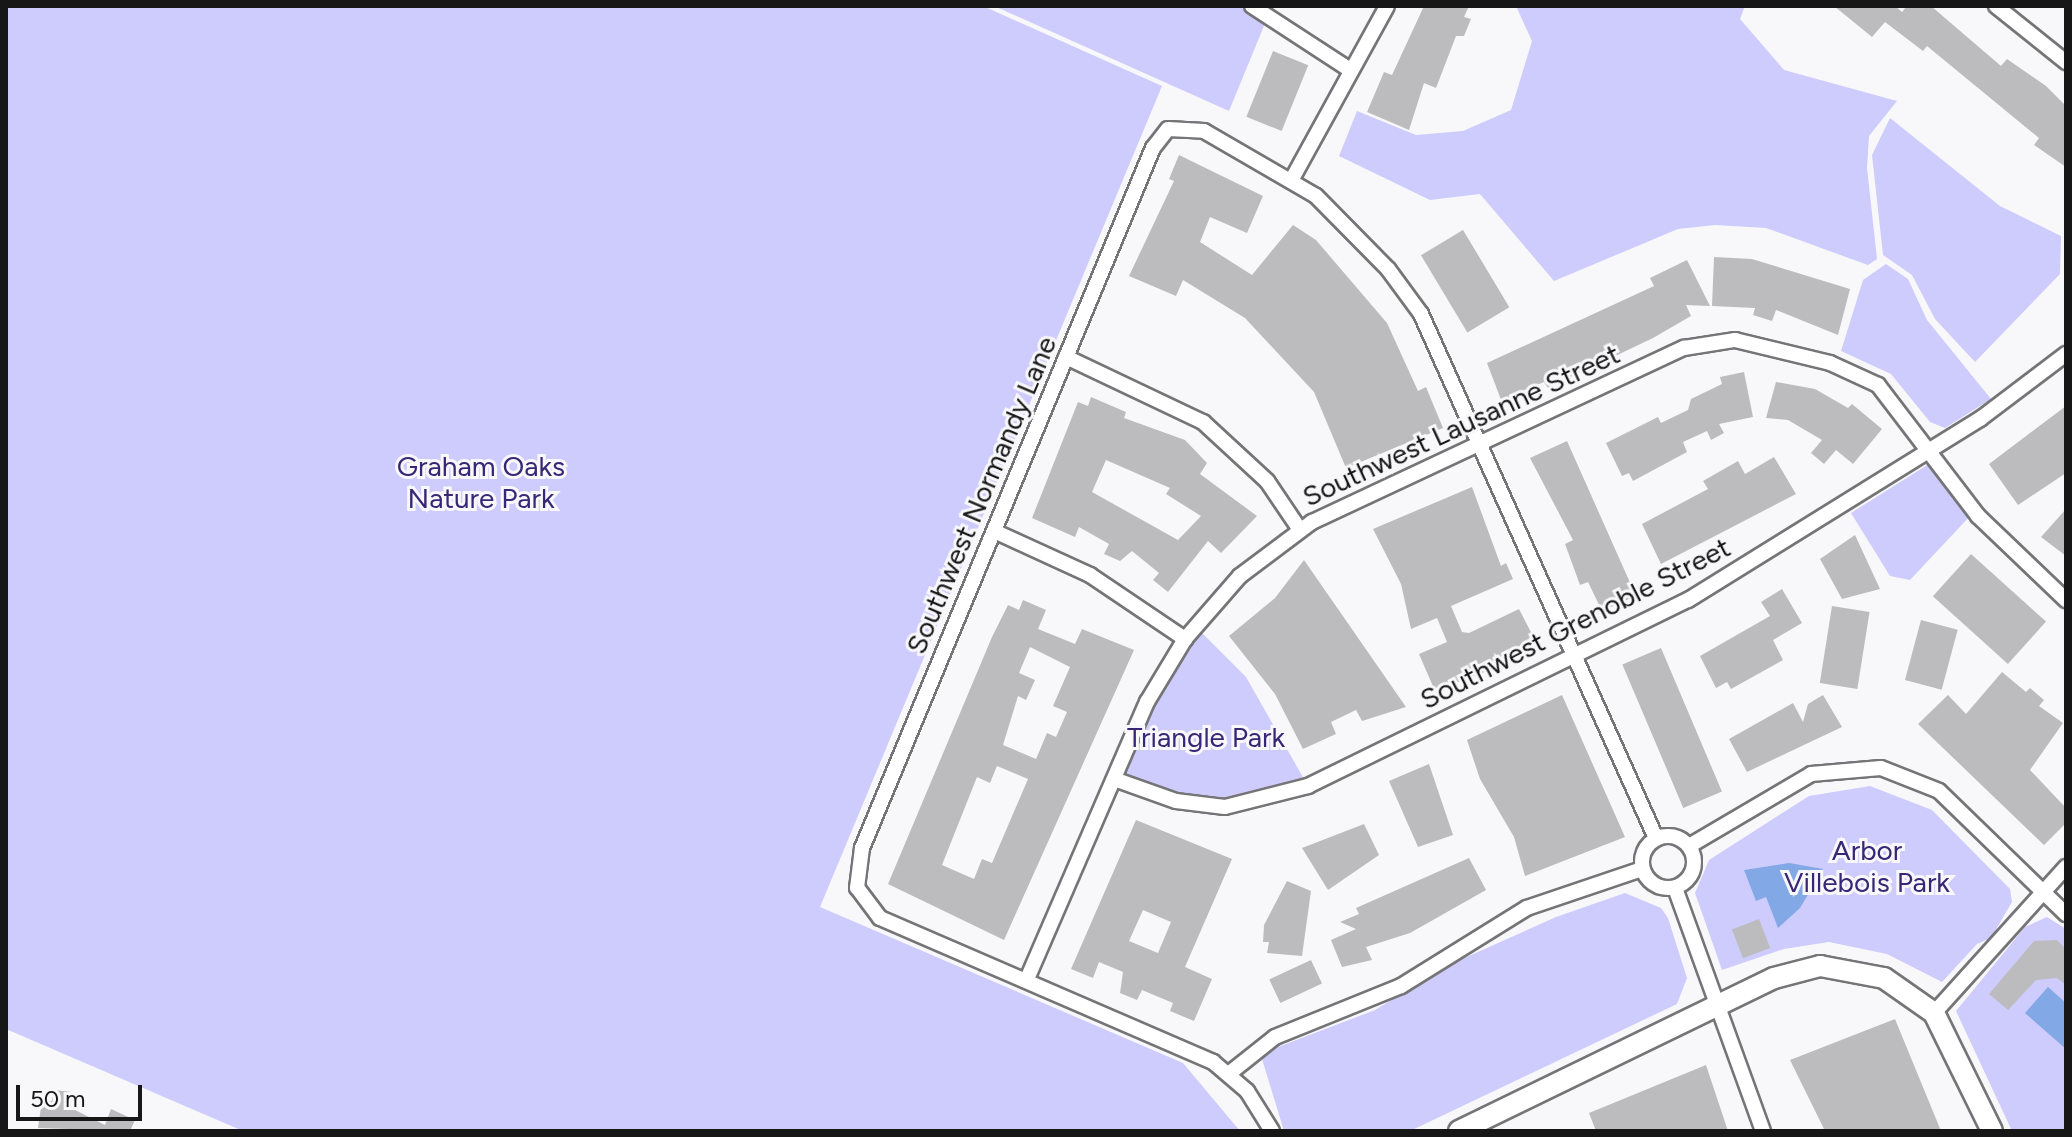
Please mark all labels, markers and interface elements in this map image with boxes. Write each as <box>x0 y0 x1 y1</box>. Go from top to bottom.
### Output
street label: Southwest Normandy Lane <box>899 331 1063 659</box>
street label: Southwest Lausanne Street <box>1297 337 1625 513</box>
park label: Graham Oaks Nature Park <box>397 449 565 515</box>
street label: Southwest Grenoble Street <box>1414 530 1736 716</box>
park label: Triangle Park <box>1127 720 1285 754</box>
park label: Arbor Villebois Park <box>1784 833 1950 899</box>
scale bar <box>20 1069 146 1119</box>
text: 50 m <box>30 1084 86 1113</box>

